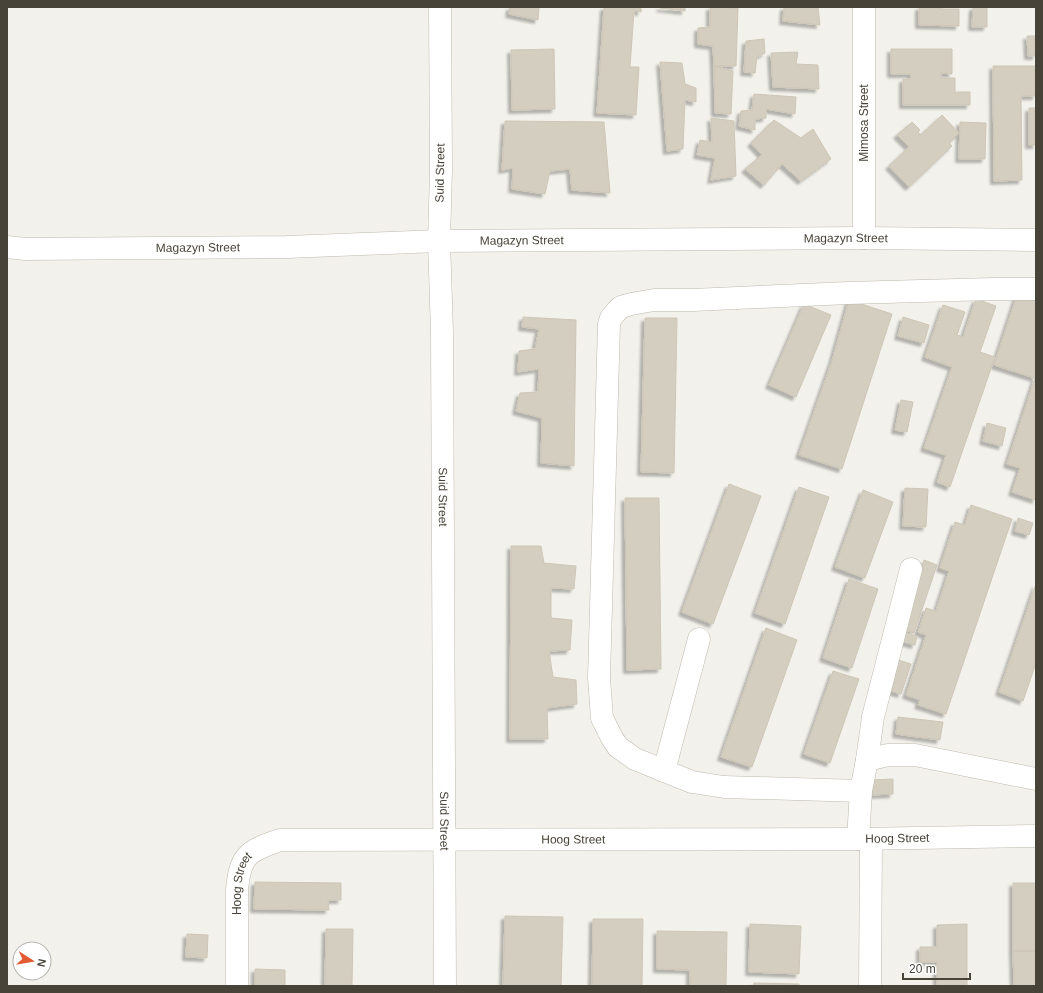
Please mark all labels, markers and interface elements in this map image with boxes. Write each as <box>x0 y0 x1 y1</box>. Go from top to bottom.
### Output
street label: Mimosa Street <box>857 84 871 162</box>
street label: Suid Street <box>432 143 448 203</box>
street label: Magazyn Street <box>804 231 889 245</box>
street label: Magazyn Street <box>480 233 565 248</box>
street label: Magazyn Street <box>156 240 241 255</box>
street label: Suid Street <box>436 467 450 527</box>
street label: Suid Street <box>437 791 451 851</box>
street label: Hoog Street <box>865 831 930 846</box>
street label: Hoog Street <box>541 832 606 847</box>
street label: Hoog Street <box>230 849 255 915</box>
north arrow <box>12 941 52 981</box>
scale bar <box>903 955 970 981</box>
text: N <box>35 958 48 968</box>
text: 20 m <box>909 962 936 976</box>

